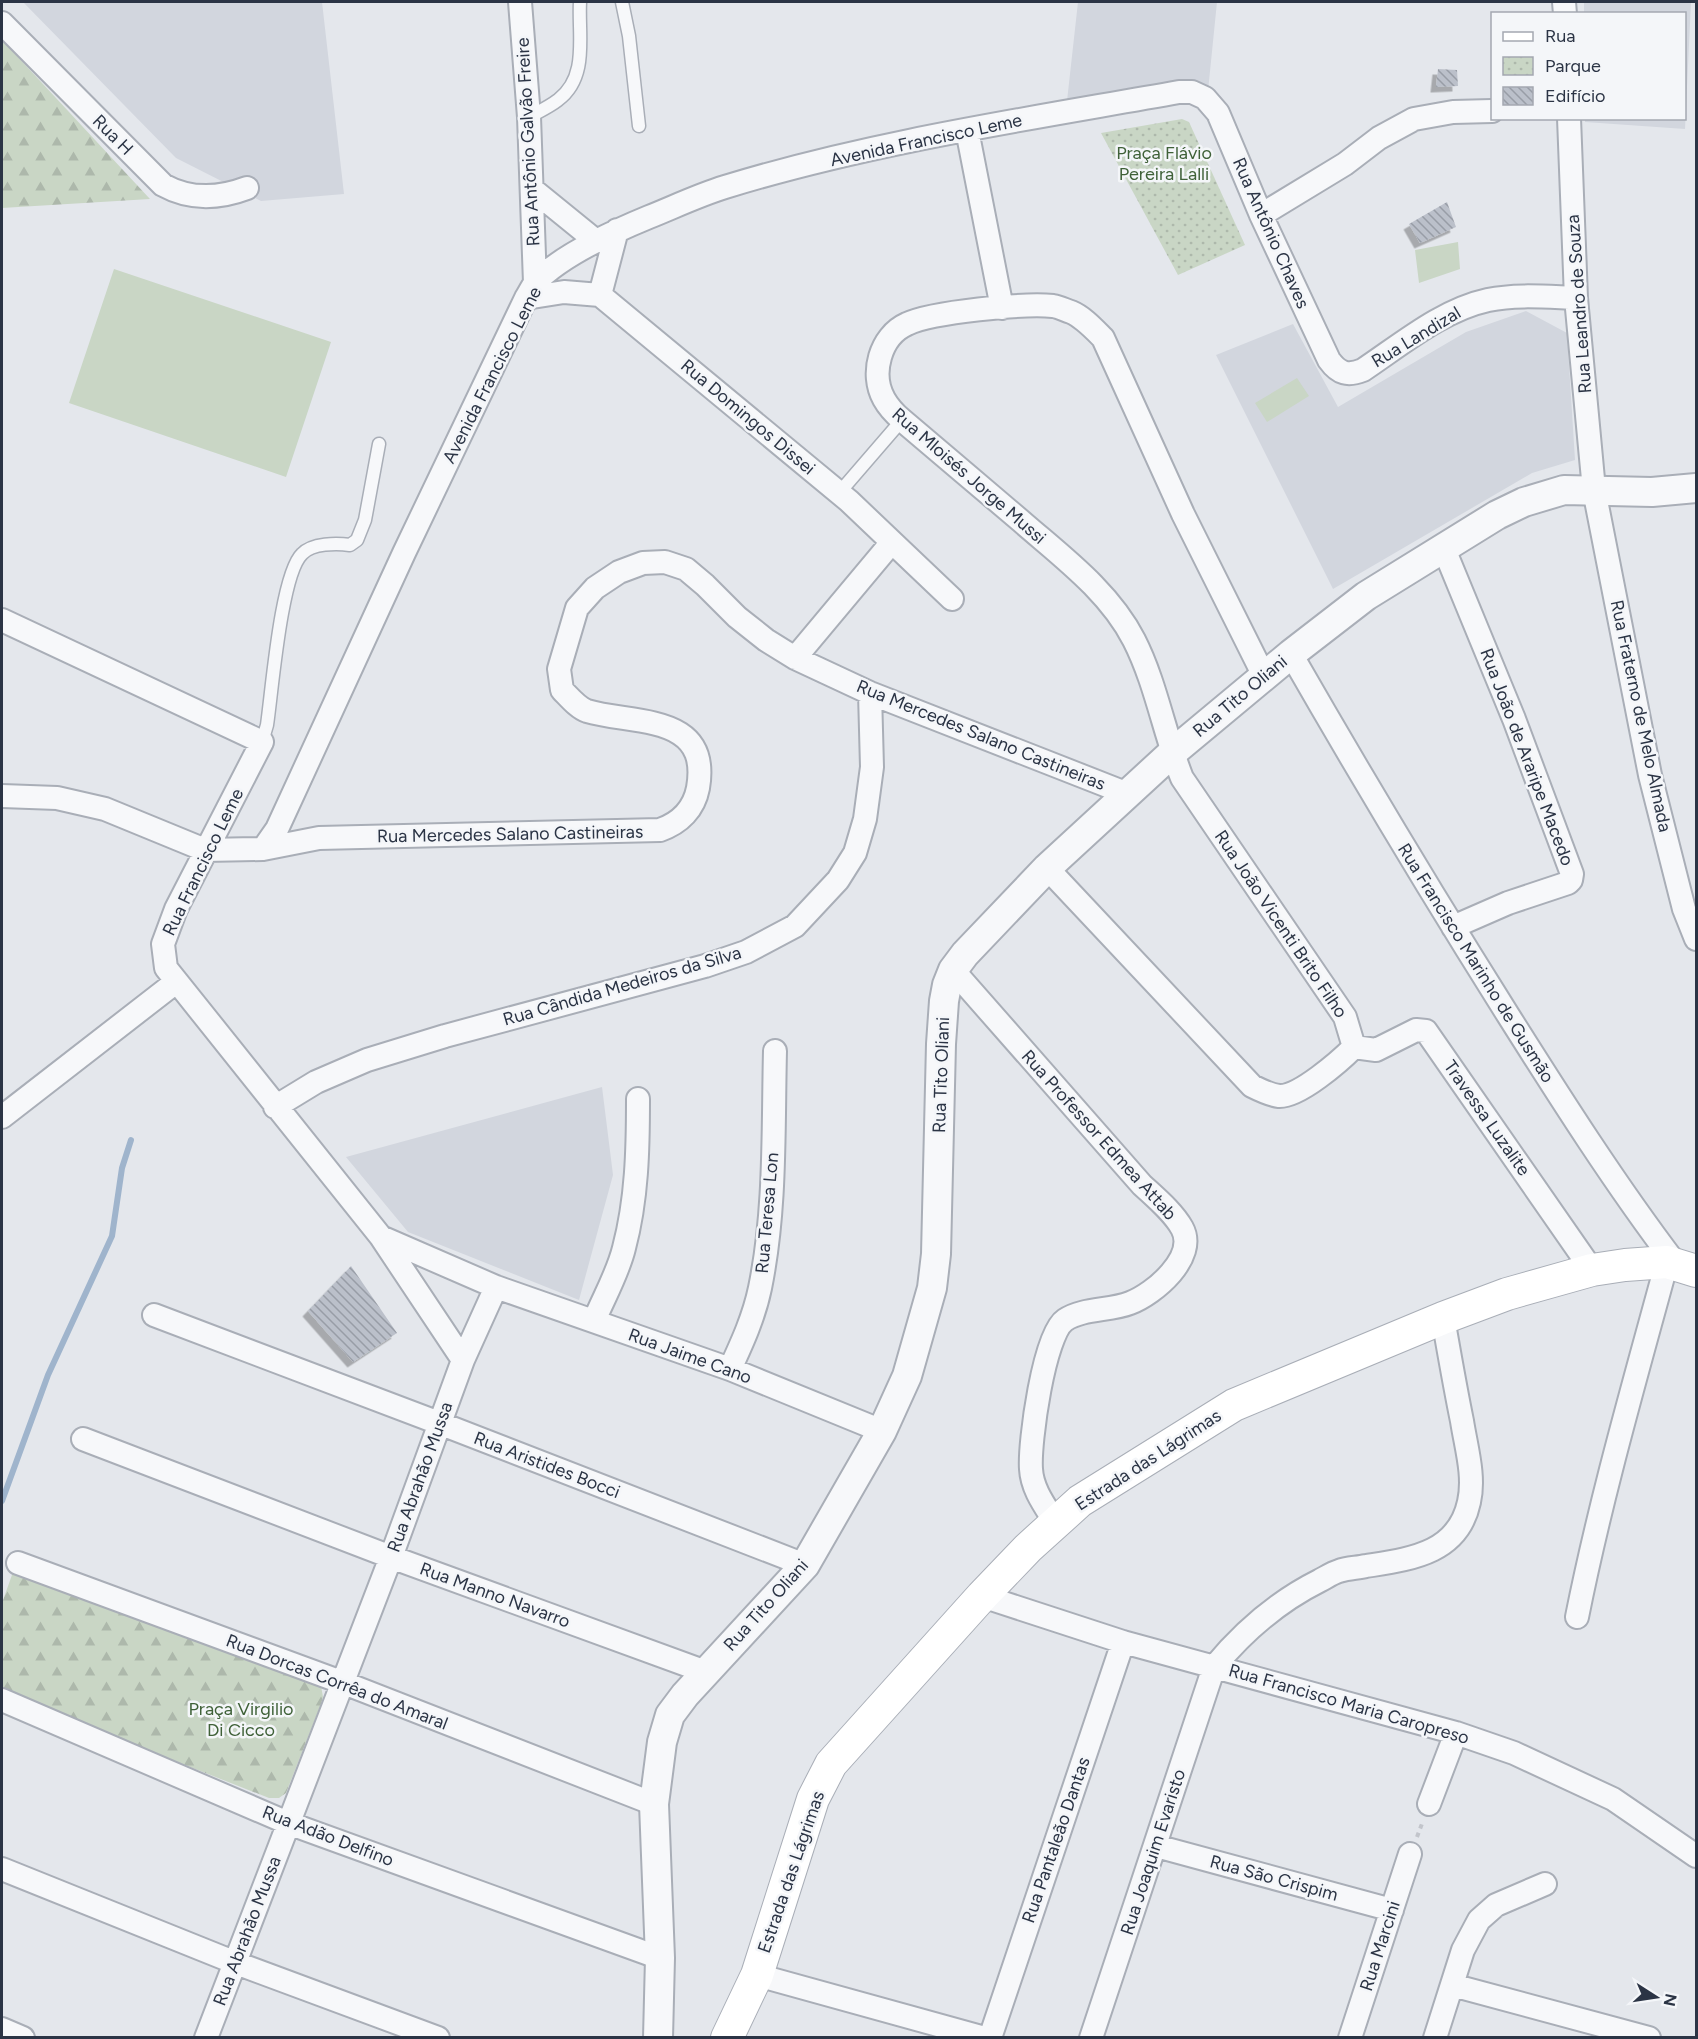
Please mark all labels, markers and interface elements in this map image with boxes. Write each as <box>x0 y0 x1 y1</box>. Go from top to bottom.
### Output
legend <box>1491 12 1686 120</box>
text: Rua <box>1545 25 1576 47</box>
street label: Rua Antônio Galvão Freire <box>512 37 544 247</box>
text: Parque <box>1545 55 1601 77</box>
text: Edifício <box>1545 85 1606 107</box>
street label: Avenida Francisco Leme <box>828 109 1024 171</box>
street label: Rua H <box>88 110 138 160</box>
park label: Praça Flávio Pereira Lalli <box>1116 142 1212 185</box>
street label: Rua Antônio Chaves <box>1228 154 1314 312</box>
street label: Rua Leandro de Souza <box>1562 214 1596 394</box>
street label: Avenida Francisco Leme <box>438 283 546 467</box>
street label: Rua Landizal <box>1367 302 1465 372</box>
street label: Rua Domingos Dissei <box>676 354 820 480</box>
street label: Rua Mloisés Jorge Mussi <box>888 403 1050 549</box>
street label: Rua Fraterno de Melo Almada <box>1606 598 1676 834</box>
street label: Rua João de Araripe Macedo <box>1475 645 1579 869</box>
street label: Rua Tito Oliani <box>1188 650 1292 742</box>
street label: Rua Mercedes Salano Castineiras <box>853 675 1109 795</box>
street label: Rua Francisco Leme <box>158 785 248 939</box>
street label: Rua Mercedes Salano Castineiras <box>377 821 643 847</box>
street label: Rua João Vicenti Brito Filho <box>1210 826 1352 1022</box>
street label: Rua Francisco Marinho de Gusmão <box>1393 839 1559 1087</box>
street label: Rua Cândida Medeiros da Silva <box>500 941 744 1031</box>
street label: Rua Tito Oliani <box>928 1017 954 1133</box>
street label: Rua Professor Edmea Attab <box>1017 1045 1181 1225</box>
street label: Travessa Luzalite <box>1439 1056 1535 1180</box>
street label: Rua Teresa Lon <box>751 1152 783 1274</box>
street label: Rua Jaime Cano <box>625 1323 755 1389</box>
street label: Rua Abrahão Mussa <box>383 1399 457 1555</box>
street label: Estrada das Lágrimas <box>1071 1404 1225 1516</box>
street label: Rua Aristides Bocci <box>471 1427 623 1503</box>
street label: Rua Tito Oliani <box>719 1554 813 1656</box>
street label: Rua Manno Navarro <box>417 1558 573 1632</box>
street label: Rua Dorcas Corrêa do Amaral <box>223 1629 451 1735</box>
street label: Rua Francisco Maria Caropreso <box>1226 1659 1472 1749</box>
park label: Praça Virgilio Di Cicco <box>188 1698 294 1741</box>
street label: Rua Pantaleão Dantas <box>1017 1754 1095 1926</box>
street label: Rua Joaquim Evaristo <box>1116 1766 1190 1938</box>
street label: Estrada das Lágrimas <box>753 1788 829 1956</box>
street label: Rua Adão Delfino <box>259 1801 397 1871</box>
street label: Rua São Crispim <box>1207 1850 1341 1906</box>
street label: Rua Abrahão Mussa <box>208 1853 286 2009</box>
street label: Rua Marcini <box>1355 1898 1405 1994</box>
north arrow <box>1626 1967 1686 2027</box>
text: N <box>1660 1992 1681 2008</box>

